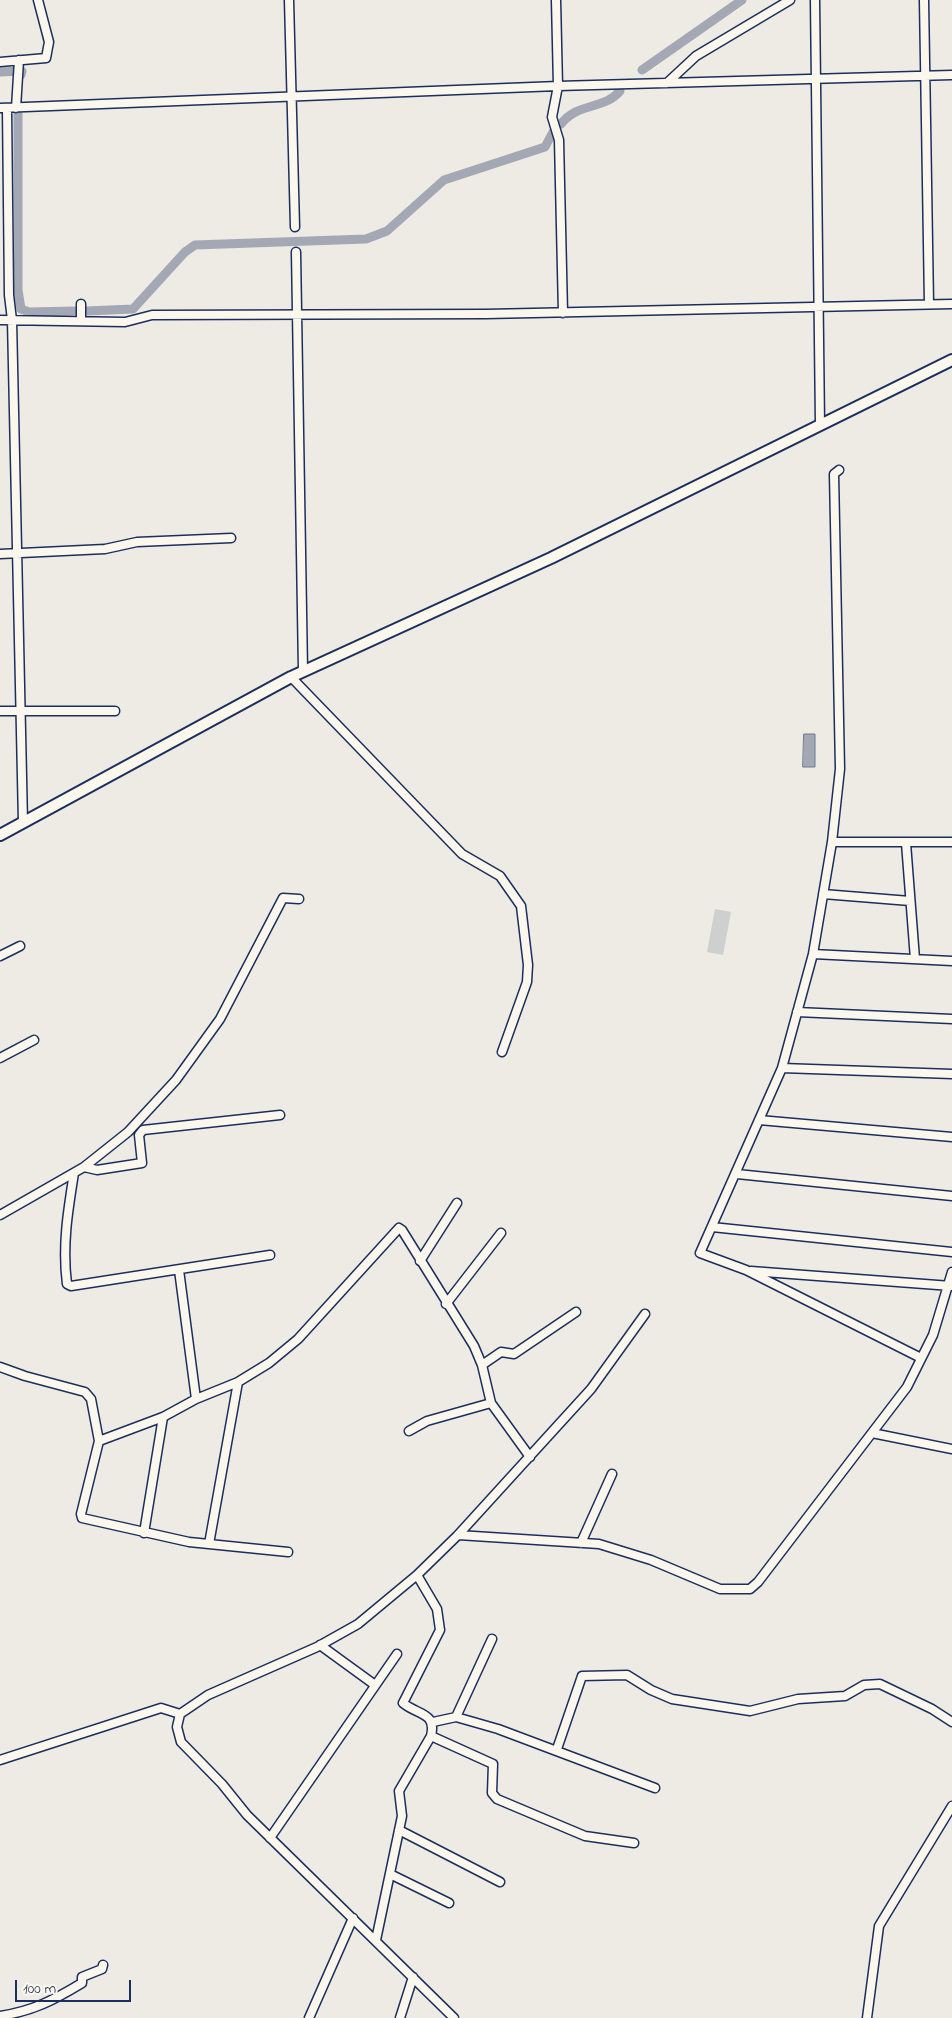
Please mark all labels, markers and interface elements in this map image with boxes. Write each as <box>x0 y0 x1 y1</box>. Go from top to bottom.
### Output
scale bar <box>18 1970 134 2002</box>
text: 100 m <box>23 1978 56 2000</box>

